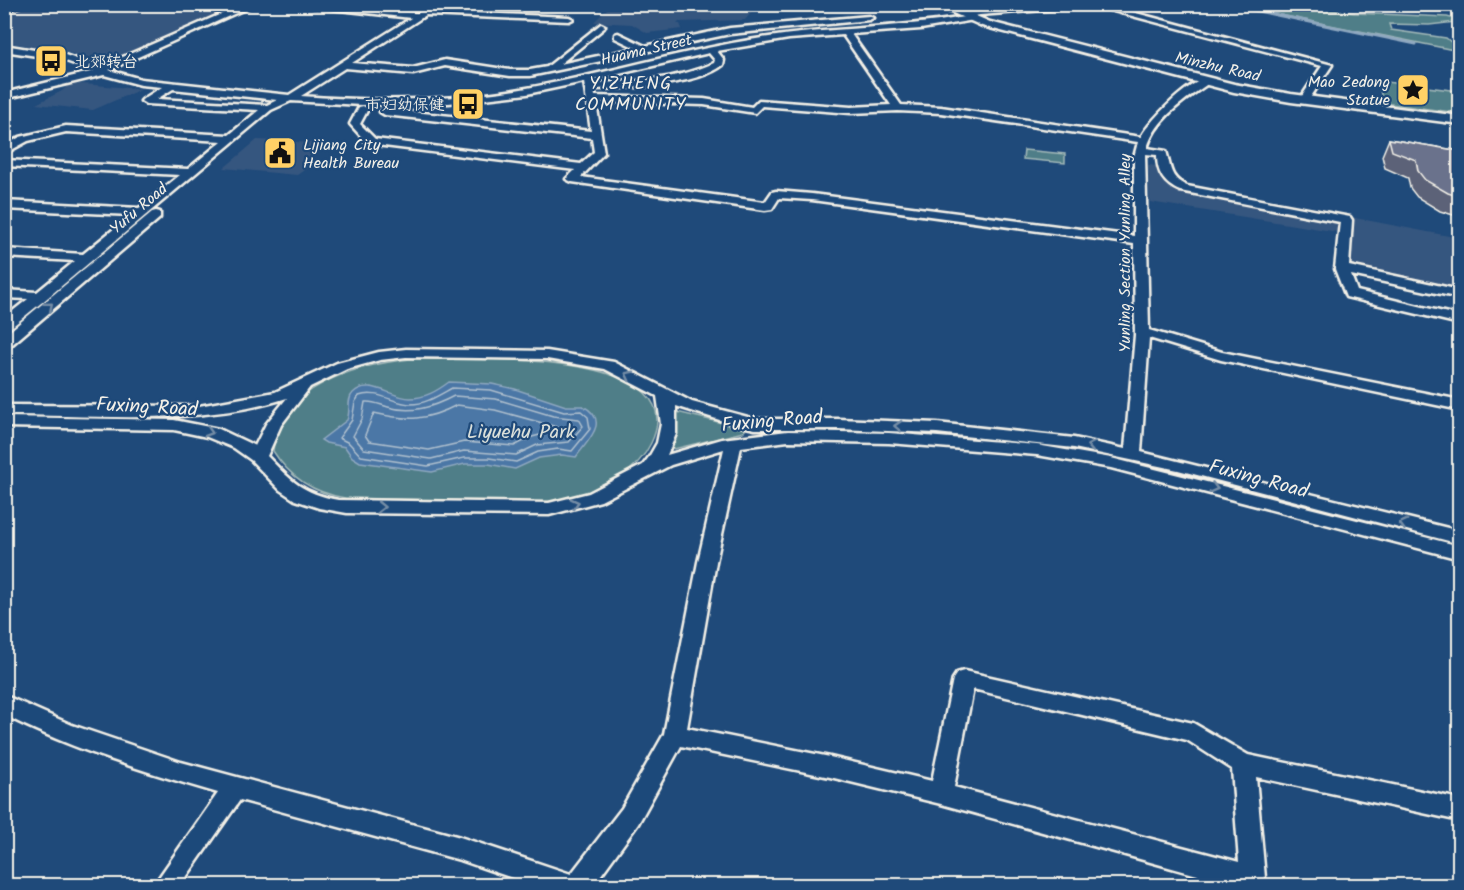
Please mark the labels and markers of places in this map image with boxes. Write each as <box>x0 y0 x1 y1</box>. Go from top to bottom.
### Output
bus stop icon: 北郊转台 <box>33 43 69 79</box>
place label: 北郊转台 <box>74 50 138 75</box>
place label: Mao Zedong Statue <box>1308 70 1390 113</box>
place icon: Mao Zedong Statue <box>1395 72 1431 108</box>
bus stop icon: 市妇幼保健 <box>450 86 486 122</box>
place label: 市妇幼保健 <box>365 93 445 118</box>
place label: Lijiang City Health Bureau <box>303 133 399 176</box>
public building icon: Lijiang City Health Bureau <box>262 135 298 171</box>

